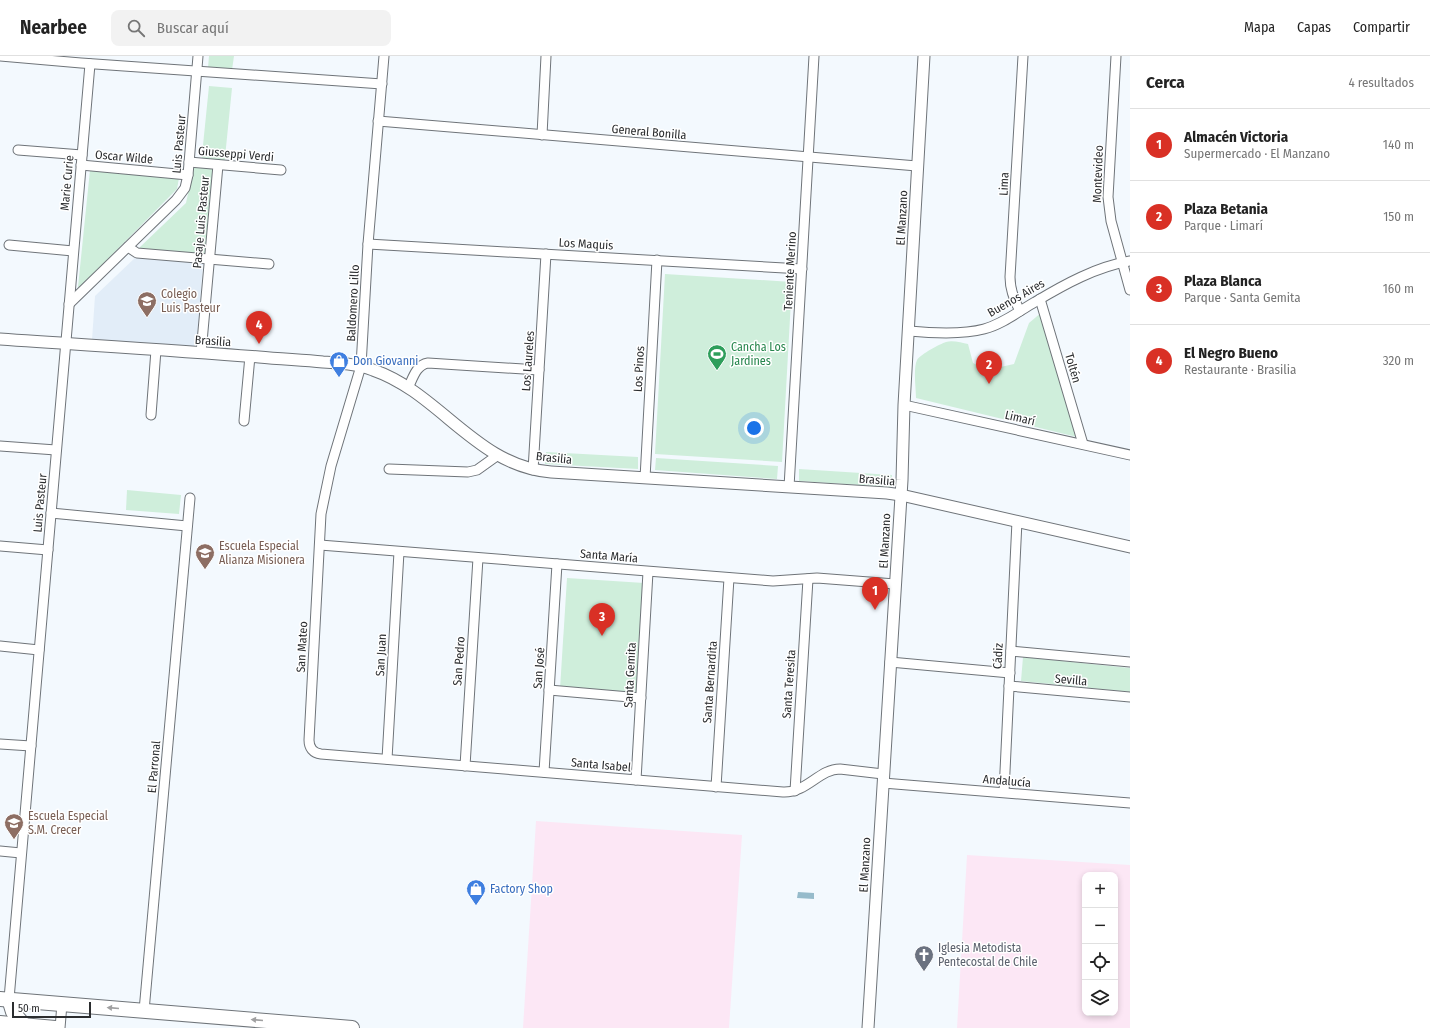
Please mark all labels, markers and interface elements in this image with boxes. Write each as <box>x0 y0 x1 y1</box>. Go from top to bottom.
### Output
search box <box>111 10 391 46</box>
text: Nearbee <box>20 16 87 39</box>
icon: search <box>125 17 147 39</box>
text: Buscar aquí <box>157 19 229 37</box>
text: Mapa <box>1244 19 1275 36</box>
text: Capas <box>1297 19 1331 36</box>
text: Compartir <box>1353 19 1410 36</box>
text: Cerca <box>1146 72 1185 93</box>
text: 4 resultados <box>1348 75 1414 90</box>
street label: Luis Pasteur <box>169 113 189 174</box>
street label: General Bonilla <box>611 122 687 142</box>
text: Almacén Victoria <box>1184 128 1288 146</box>
text: 1 <box>1156 137 1162 152</box>
text: 140 m <box>1383 137 1414 152</box>
street label: Giusseppi Verdi <box>198 144 274 164</box>
street label: Montevideo <box>1090 145 1106 203</box>
text: Supermercado · El Manzano <box>1184 146 1330 161</box>
street label: Oscar Wilde <box>94 147 154 167</box>
street label: Marie Curie <box>58 155 76 211</box>
street label: Lima <box>996 172 1012 196</box>
street label: Pasaje Luis Pasteur <box>190 174 212 269</box>
street label: El Manzano <box>894 190 910 246</box>
text: Plaza Betania <box>1184 200 1268 218</box>
text: 2 <box>1156 209 1162 224</box>
text: 150 m <box>1383 209 1414 224</box>
text: Parque · Limarí <box>1184 218 1263 233</box>
street label: Teniente Merino <box>781 231 799 311</box>
street label: Los Maquis <box>558 236 614 252</box>
street label: Baldomero Lillo <box>344 264 362 342</box>
text: Plaza Blanca <box>1184 272 1262 290</box>
street label: Buenos Aires <box>985 276 1047 320</box>
text: 3 <box>1156 281 1162 296</box>
text: 160 m <box>1383 281 1414 296</box>
place label: Colegio Luis Pasteur <box>161 287 221 315</box>
school or university icon: Colegio Luis Pasteur <box>136 290 158 318</box>
text: Parque · Santa Gemita <box>1184 290 1301 305</box>
pin: 4 <box>246 311 272 344</box>
street label: Los Laureles <box>519 330 537 392</box>
street label: Brasilia <box>194 333 232 349</box>
place label: Cancha Los Jardines <box>731 340 786 368</box>
sports icon: Cancha Los Jardines <box>706 343 728 371</box>
text: El Negro Bueno <box>1184 344 1278 362</box>
street label: Los Pinos <box>631 345 647 393</box>
shop icon: Don Giovanni <box>328 350 350 378</box>
pin: 2 <box>976 351 1002 384</box>
street label: Toltén <box>1062 351 1084 385</box>
text: 4 <box>1156 353 1162 368</box>
text: 320 m <box>1383 353 1414 368</box>
place label: Don Giovanni <box>353 354 418 368</box>
text: Restaurante · Brasilia <box>1184 362 1296 377</box>
street label: Limarí <box>1003 408 1037 428</box>
your location <box>744 418 764 438</box>
street label: Brasilia <box>535 449 573 467</box>
street label: Brasilia <box>858 471 896 489</box>
street label: Luis Pasteur <box>30 472 50 533</box>
street label: El Manzano <box>877 513 893 569</box>
place label: Escuela Especial Alianza Misionera <box>219 539 305 567</box>
school or university icon: Escuela Especial Alianza Misionera <box>194 542 216 570</box>
street label: Santa María <box>579 546 639 566</box>
pin: 1 <box>862 577 888 610</box>
pin: 3 <box>589 603 615 636</box>
street label: San Mateo <box>294 621 310 673</box>
street label: San Juan <box>373 633 389 677</box>
street label: San Pedro <box>450 636 468 686</box>
street label: Santa Bernardita <box>700 640 720 724</box>
street label: Santa Gemita <box>621 642 639 708</box>
street label: Cádiz <box>990 642 1006 669</box>
street label: San José <box>531 647 547 689</box>
street label: Santa Teresita <box>780 649 798 719</box>
street label: Sevilla <box>1054 672 1088 688</box>
street label: El Parronal <box>145 740 163 794</box>
street label: Santa Isabel <box>570 755 632 775</box>
street label: Andalucía <box>982 772 1032 790</box>
place label: Escuela Especial S.M. Crecer <box>28 809 108 837</box>
school or university icon: Escuela Especial S.M. Crecer <box>3 812 25 840</box>
street label: El Manzano <box>857 837 873 893</box>
map controls <box>1082 872 1118 1016</box>
button: + <box>1082 872 1118 908</box>
shop icon: Factory Shop <box>465 878 487 906</box>
place label: Factory Shop <box>490 882 553 896</box>
button: − <box>1082 908 1118 944</box>
place label: Iglesia Metodista Pentecostal de Chile <box>938 941 1037 969</box>
church icon: Iglesia Metodista Pentecostal de Chile <box>913 944 935 972</box>
button: locate <box>1082 944 1118 980</box>
button: layers <box>1082 980 1118 1016</box>
scale bar <box>12 1000 91 1019</box>
text: 50 m <box>18 1002 40 1015</box>
one-way arrow <box>107 1005 119 1012</box>
one-way arrow <box>251 1017 263 1024</box>

